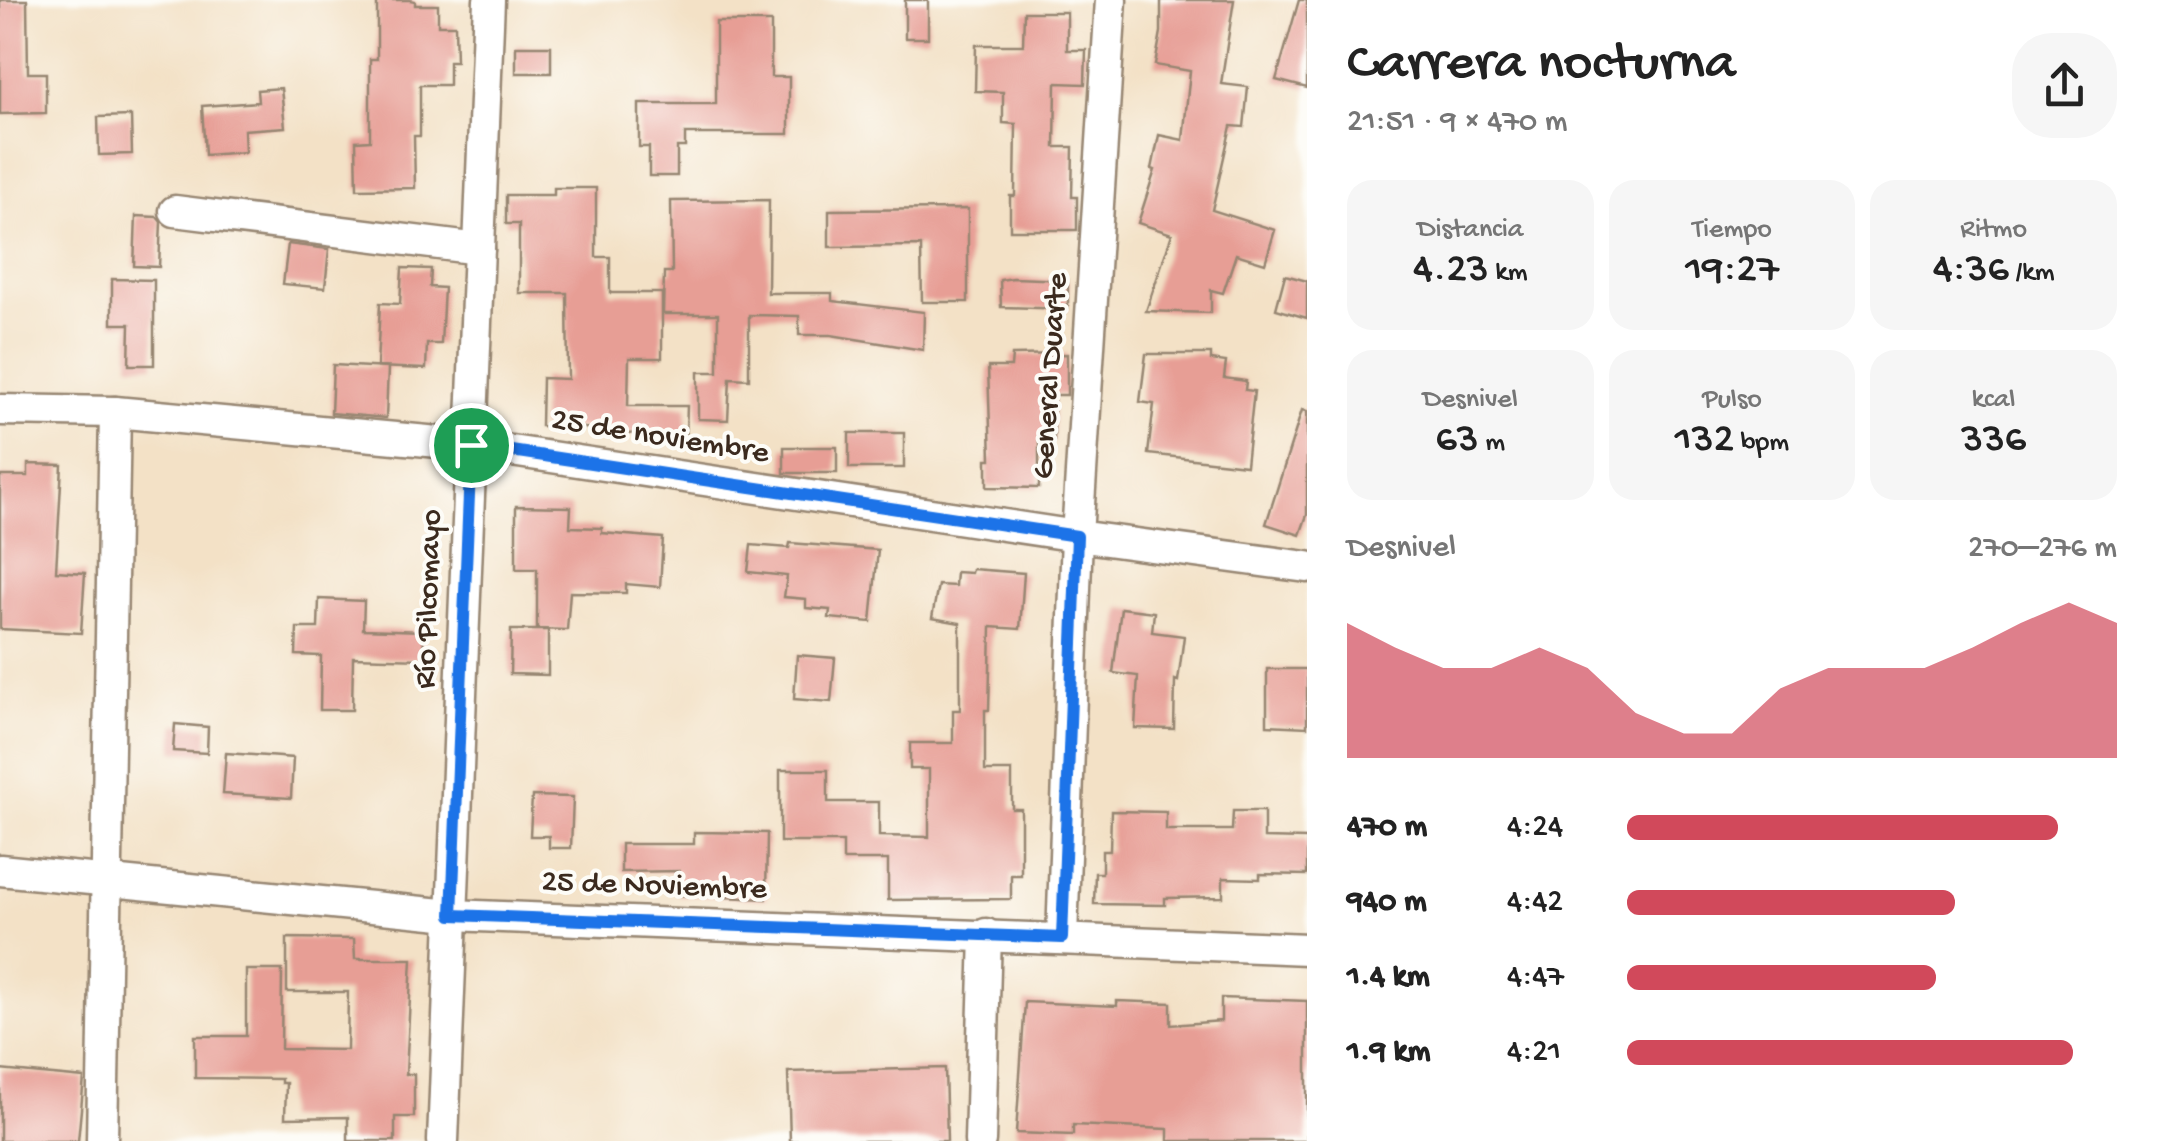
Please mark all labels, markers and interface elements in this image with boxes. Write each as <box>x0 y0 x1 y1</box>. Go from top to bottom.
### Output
button: share <box>2012 33 2117 138</box>
text: Carrera nocturna <box>1347 34 1735 98</box>
text: 21:51 · 9 × 470 m <box>1347 104 1568 142</box>
text: Distancia <box>1417 214 1523 247</box>
text: Tiempo <box>1692 214 1772 247</box>
text: Ritmo <box>1960 214 2027 247</box>
text: 4.23 <box>1413 247 1489 296</box>
text: 19:27 <box>1685 247 1779 296</box>
text: 4:36 <box>1933 247 2009 296</box>
text: km <box>1489 257 1528 290</box>
text: /km <box>2009 257 2055 290</box>
street label: General Duarte <box>1026 271 1078 480</box>
text: Desnivel <box>1423 384 1518 417</box>
text: Pulso <box>1702 384 1762 417</box>
text: kcal <box>1972 384 2016 417</box>
street label: 25 de noviembre <box>548 402 772 474</box>
pin <box>429 403 514 488</box>
text: 63 <box>1436 417 1479 466</box>
text: 132 <box>1675 417 1734 466</box>
text: 336 <box>1961 417 2026 466</box>
icon: arrive <box>444 418 499 473</box>
text: m <box>1479 427 1505 460</box>
text: bpm <box>1734 427 1789 460</box>
street label: Río Pilcomayo <box>408 508 452 690</box>
text: Desnivel <box>1347 530 1456 568</box>
text: 270–276 m <box>1968 530 2117 568</box>
text: 470 m <box>1347 809 1427 847</box>
text: 4:24 <box>1507 809 1563 847</box>
street label: 25 de Noviembre <box>541 864 768 910</box>
text: 940 m <box>1347 884 1427 922</box>
text: 4:42 <box>1507 884 1563 922</box>
text: 1.4 km <box>1347 959 1430 997</box>
text: 4:47 <box>1507 959 1564 997</box>
text: 1.9 km <box>1347 1034 1431 1072</box>
text: 4:21 <box>1507 1034 1561 1072</box>

